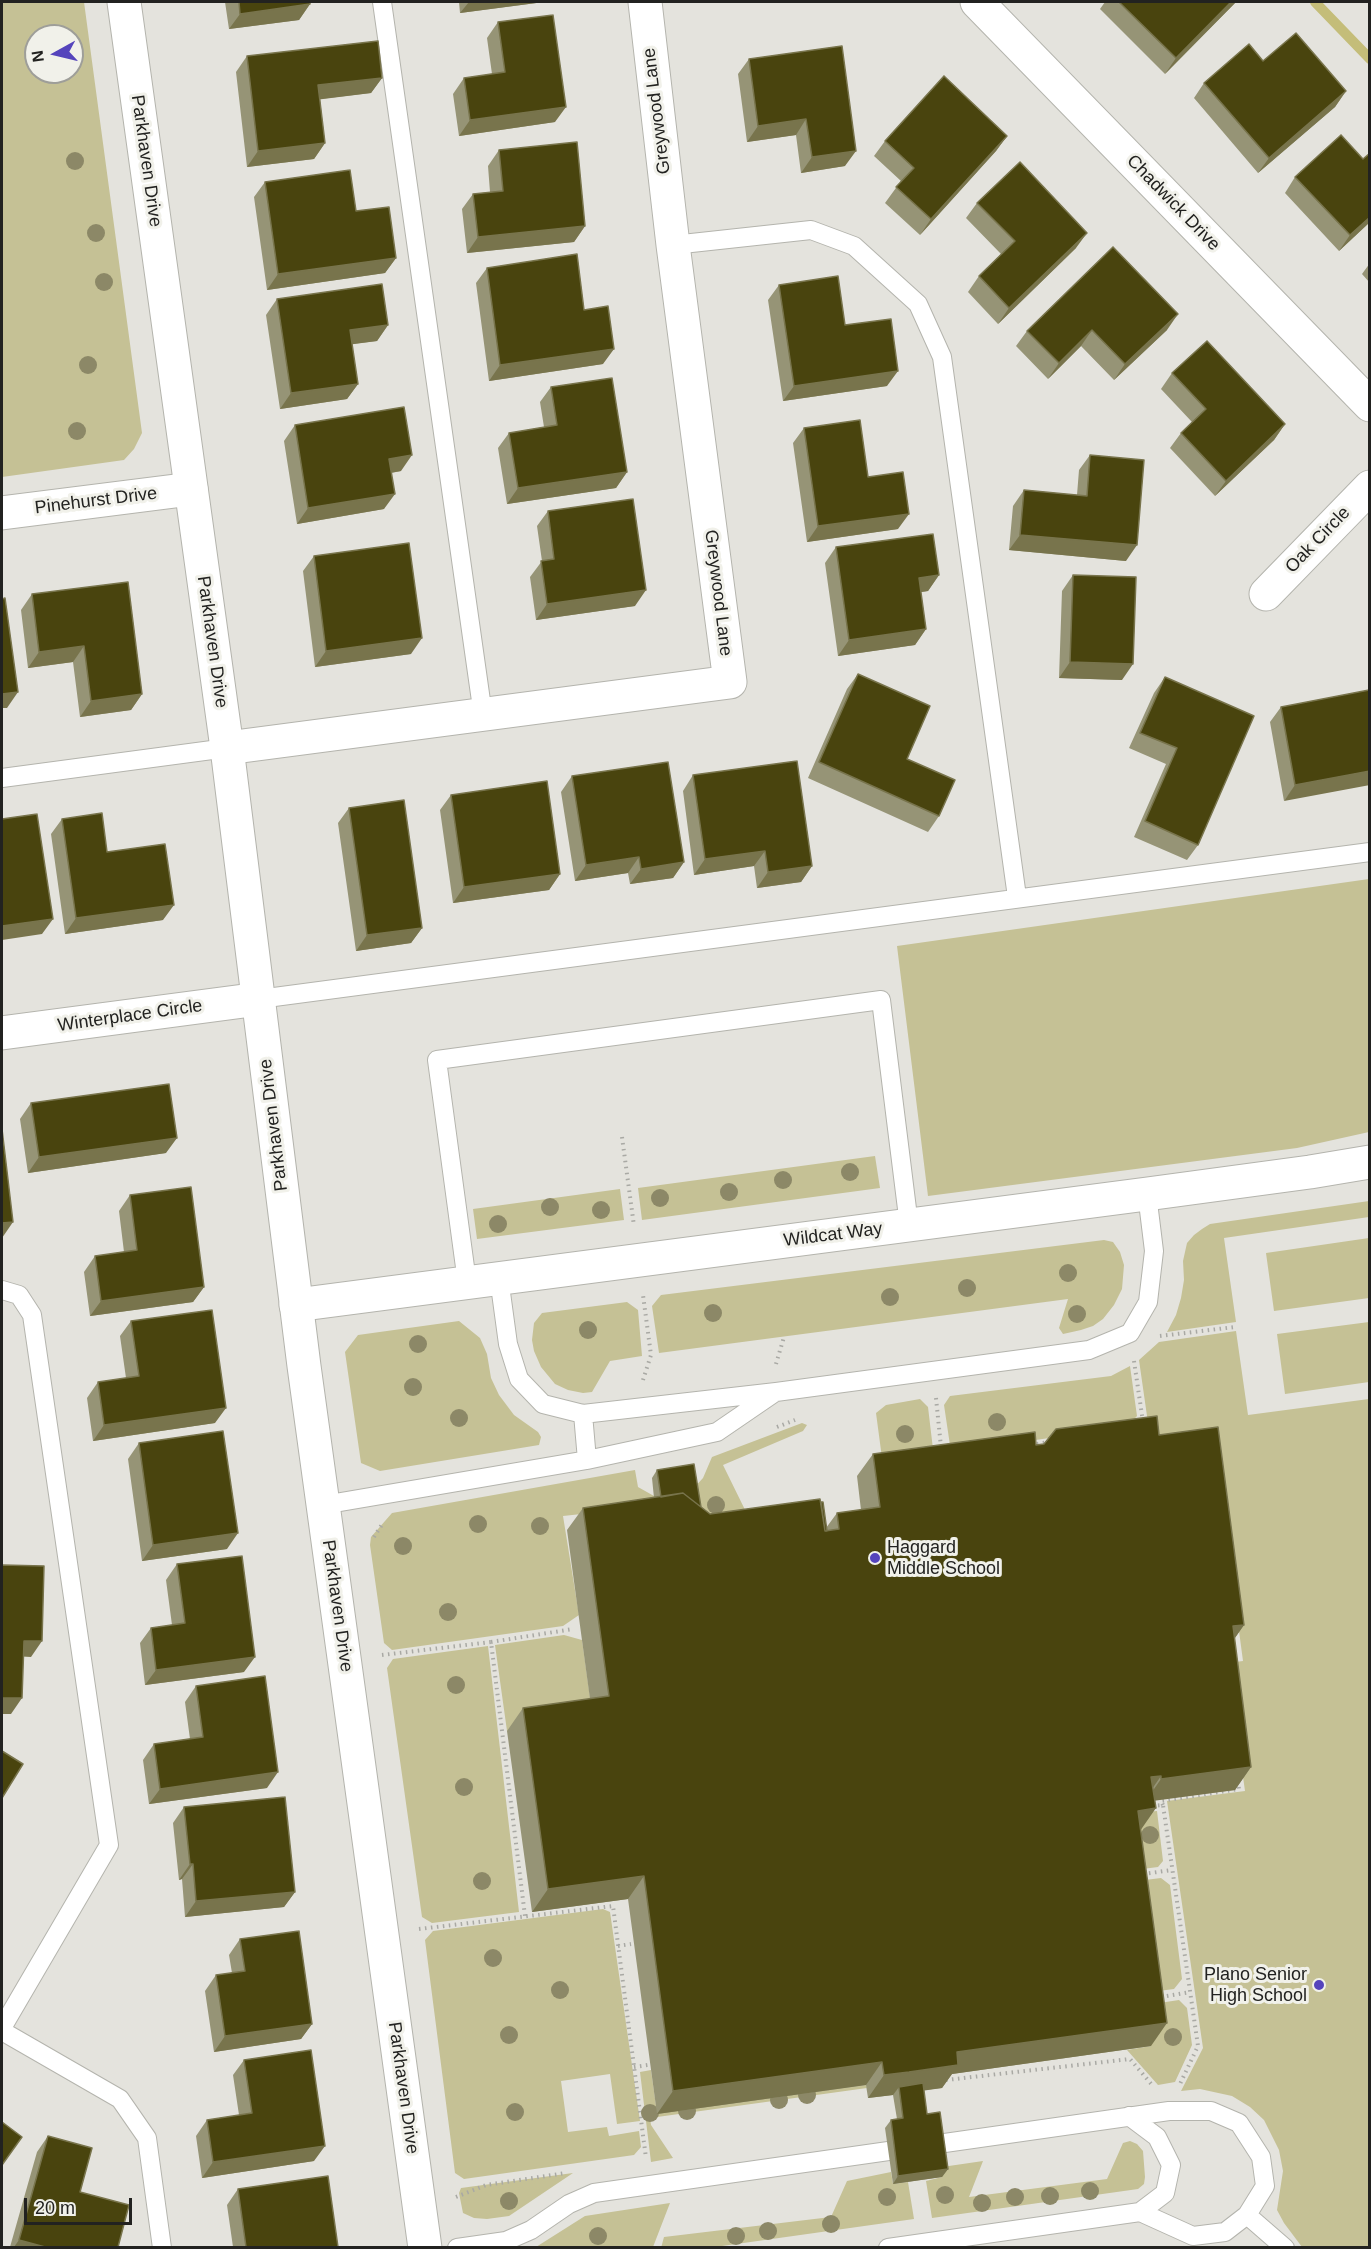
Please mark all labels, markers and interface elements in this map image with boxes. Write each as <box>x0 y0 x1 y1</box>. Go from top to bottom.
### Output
north arrow <box>24 24 84 84</box>
street label: Greywood Lane <box>639 47 675 175</box>
text: N <box>28 49 47 63</box>
street label: Parkhaven Drive <box>126 94 166 228</box>
street label: Chadwick Drive <box>1122 151 1224 255</box>
street label: Pinehurst Drive <box>34 483 158 519</box>
street label: Oak Circle <box>1281 502 1355 578</box>
street label: Greywood Lane <box>700 529 736 657</box>
street label: Parkhaven Drive <box>192 575 232 709</box>
street label: Winterplace Circle <box>56 995 204 1037</box>
street label: Parkhaven Drive <box>255 1058 293 1192</box>
street label: Wildcat Way <box>782 1218 884 1252</box>
place label: Haggard Middle School <box>887 1537 1000 1580</box>
street label: Parkhaven Drive <box>317 1539 357 1673</box>
marker: Haggard Middle School <box>868 1551 882 1565</box>
place label: Plano Senior High School <box>1204 1964 1307 2006</box>
marker: Plano Senior High School <box>1312 1978 1326 1992</box>
street label: Parkhaven Drive <box>383 2021 423 2155</box>
scale bar <box>27 2186 135 2224</box>
text: 20 m <box>35 2198 75 2218</box>

